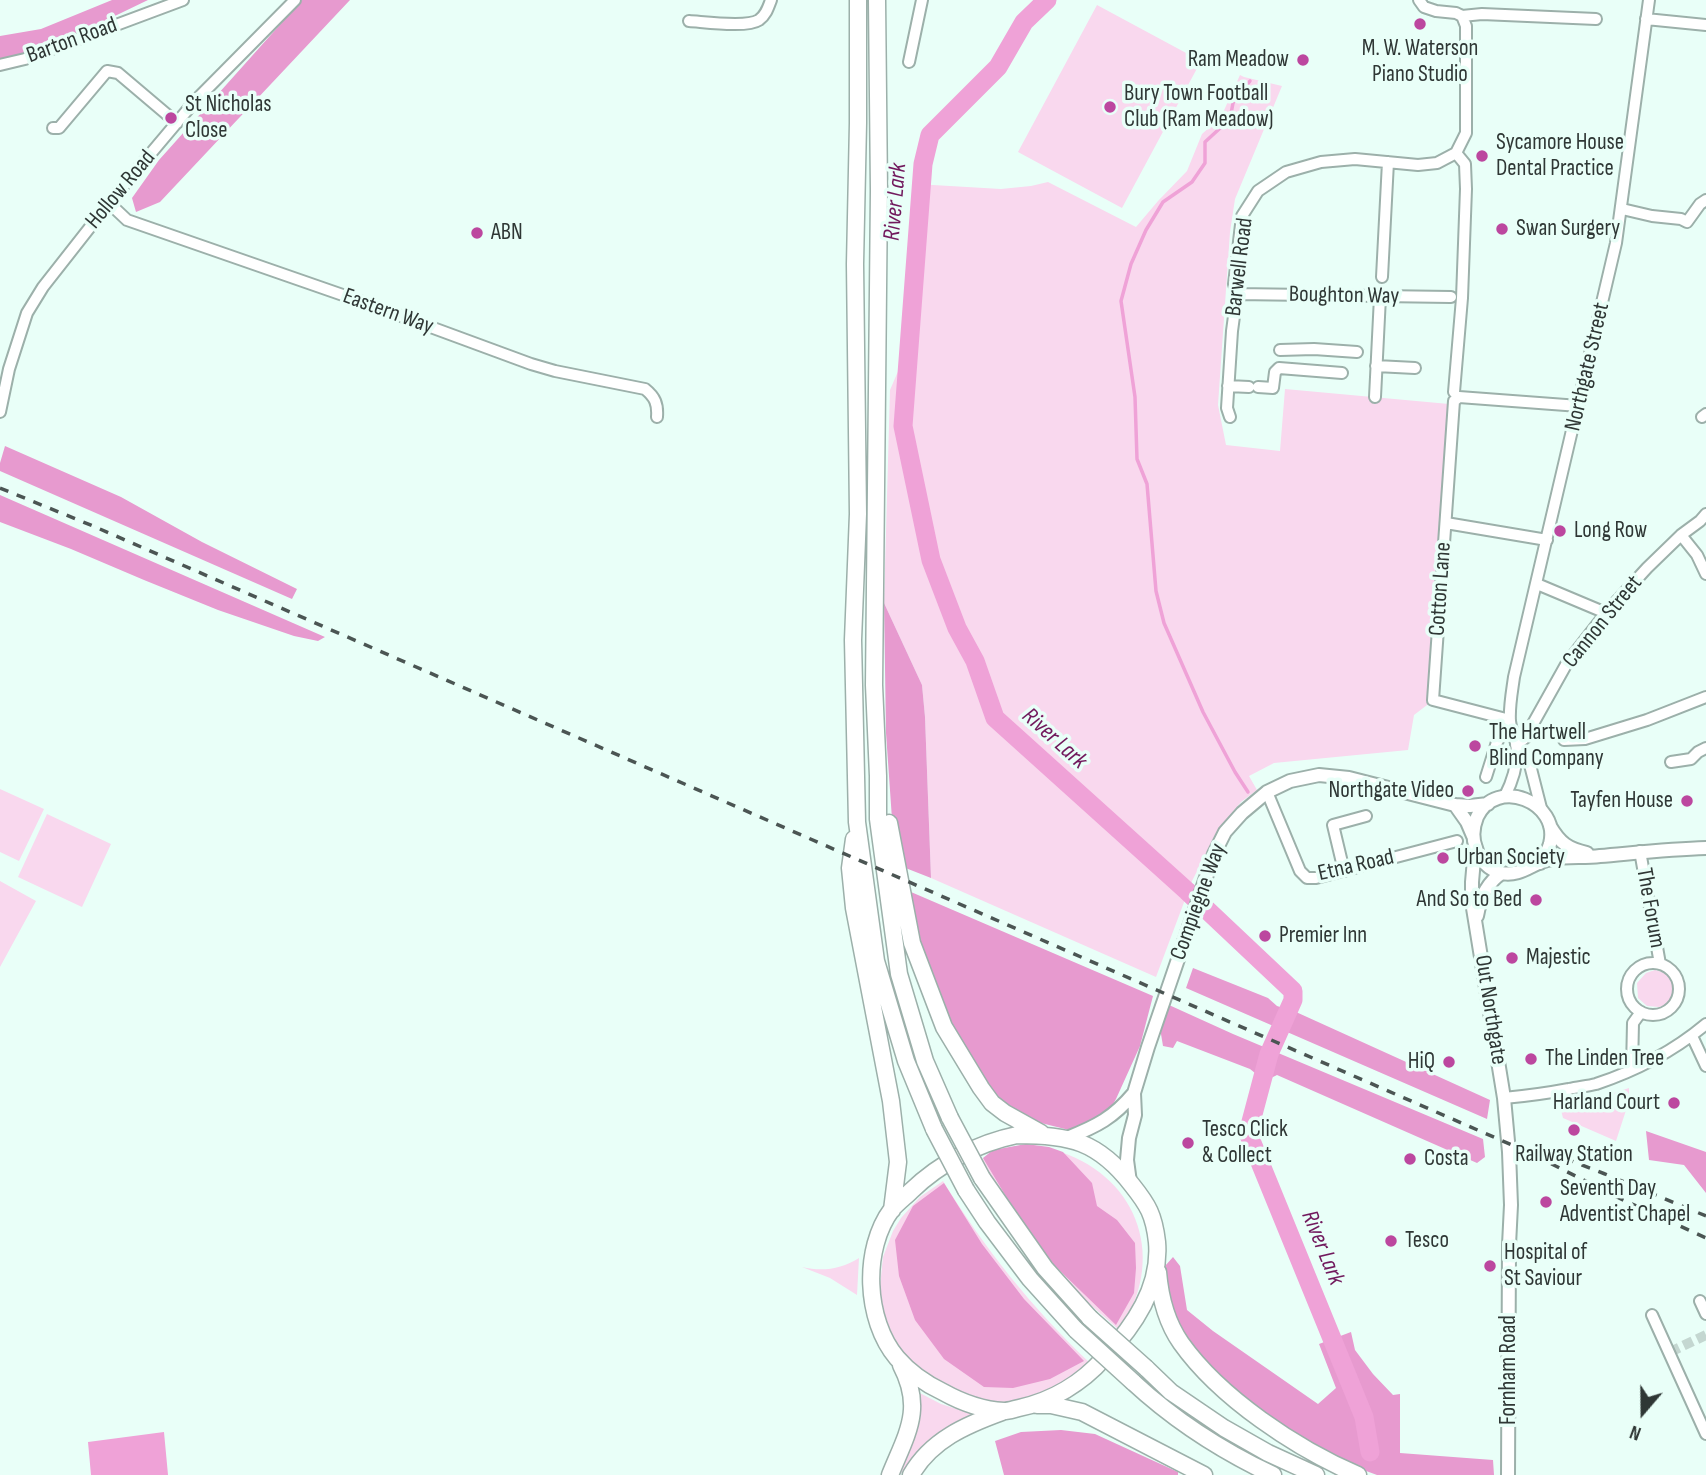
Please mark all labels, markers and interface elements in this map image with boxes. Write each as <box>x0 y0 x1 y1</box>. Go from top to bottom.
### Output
street label: Barton Road <box>23 12 121 70</box>
marker: M. W. Waterson Piano Studio <box>1412 16 1428 32</box>
place label: M. W. Waterson Piano Studio <box>1362 35 1478 89</box>
place label: Ram Meadow <box>1188 46 1289 74</box>
marker: Ram Meadow <box>1295 52 1311 68</box>
place label: Bury Town Football Club (Ram Meadow) <box>1124 80 1274 134</box>
place label: St Nicholas Close <box>185 91 272 145</box>
marker: Bury Town Football Club (Ram Meadow) <box>1102 99 1118 115</box>
marker: St Nicholas Close <box>163 110 179 126</box>
place label: Sycamore House Dental Practice <box>1496 129 1624 183</box>
street label: Hollow Road <box>80 145 162 235</box>
marker: Sycamore House Dental Practice <box>1474 148 1490 164</box>
water label: River Lark <box>878 162 914 242</box>
place label: Swan Surgery <box>1516 215 1620 243</box>
street label: Barwell Road <box>1220 216 1260 318</box>
place label: ABN <box>491 219 523 247</box>
marker: Swan Surgery <box>1494 221 1510 237</box>
marker: ABN <box>469 225 485 241</box>
street label: Boughton Way <box>1289 281 1399 311</box>
street label: Eastern Way <box>339 283 437 341</box>
street label: Northgate Street <box>1560 300 1616 434</box>
place label: Long Row <box>1574 517 1647 545</box>
marker: Long Row <box>1552 523 1568 539</box>
street label: Cotton Lane <box>1424 541 1458 637</box>
street label: Cannon Street <box>1557 570 1649 674</box>
water label: River Lark <box>1015 702 1093 776</box>
place label: The Hartwell Blind Company <box>1489 719 1604 773</box>
marker: The Hartwell Blind Company <box>1467 738 1483 754</box>
place label: Northgate Video <box>1329 777 1454 805</box>
marker: Northgate Video <box>1460 783 1476 799</box>
place label: Tayfen House <box>1570 787 1673 815</box>
marker: Tayfen House <box>1679 793 1695 809</box>
street label: Compiegne Way <box>1165 840 1233 964</box>
street label: Etna Road <box>1315 844 1397 888</box>
place label: Urban Society <box>1457 844 1565 872</box>
marker: Urban Society <box>1435 850 1451 866</box>
street label: The Forum <box>1629 866 1671 950</box>
place label: And So to Bed <box>1416 886 1522 914</box>
marker: And So to Bed <box>1528 892 1544 908</box>
place label: Premier Inn <box>1279 922 1367 950</box>
marker: Premier Inn <box>1257 928 1273 944</box>
place label: Majestic <box>1526 944 1591 972</box>
marker: Majestic <box>1504 950 1520 966</box>
street label: Out Northgate <box>1468 953 1512 1067</box>
place label: The Linden Tree <box>1545 1045 1664 1073</box>
place label: HiQ <box>1408 1048 1435 1076</box>
marker: The Linden Tree <box>1523 1051 1539 1067</box>
marker: HiQ <box>1441 1054 1457 1070</box>
place label: Harland Court <box>1553 1089 1660 1117</box>
marker: Harland Court <box>1666 1095 1682 1111</box>
place label: Tesco Click & Collect <box>1202 1116 1288 1170</box>
marker: Railway Station <box>1566 1122 1582 1138</box>
marker: Tesco Click & Collect <box>1180 1135 1196 1151</box>
place label: Railway Station <box>1515 1141 1633 1169</box>
place label: Costa <box>1424 1145 1469 1173</box>
marker: Costa <box>1402 1151 1418 1167</box>
place label: Seventh Day Adventist Chapel <box>1560 1175 1690 1229</box>
marker: Seventh Day Adventist Chapel <box>1538 1194 1554 1210</box>
water label: River Lark <box>1294 1207 1350 1289</box>
place label: Tesco <box>1405 1227 1449 1255</box>
marker: Tesco <box>1383 1233 1399 1249</box>
place label: Hospital of St Saviour <box>1504 1239 1587 1293</box>
marker: Hospital of St Saviour <box>1482 1258 1498 1274</box>
street label: Fornham Road <box>1495 1315 1523 1425</box>
north arrow <box>1608 1377 1678 1447</box>
text: N <box>1627 1420 1644 1445</box>

